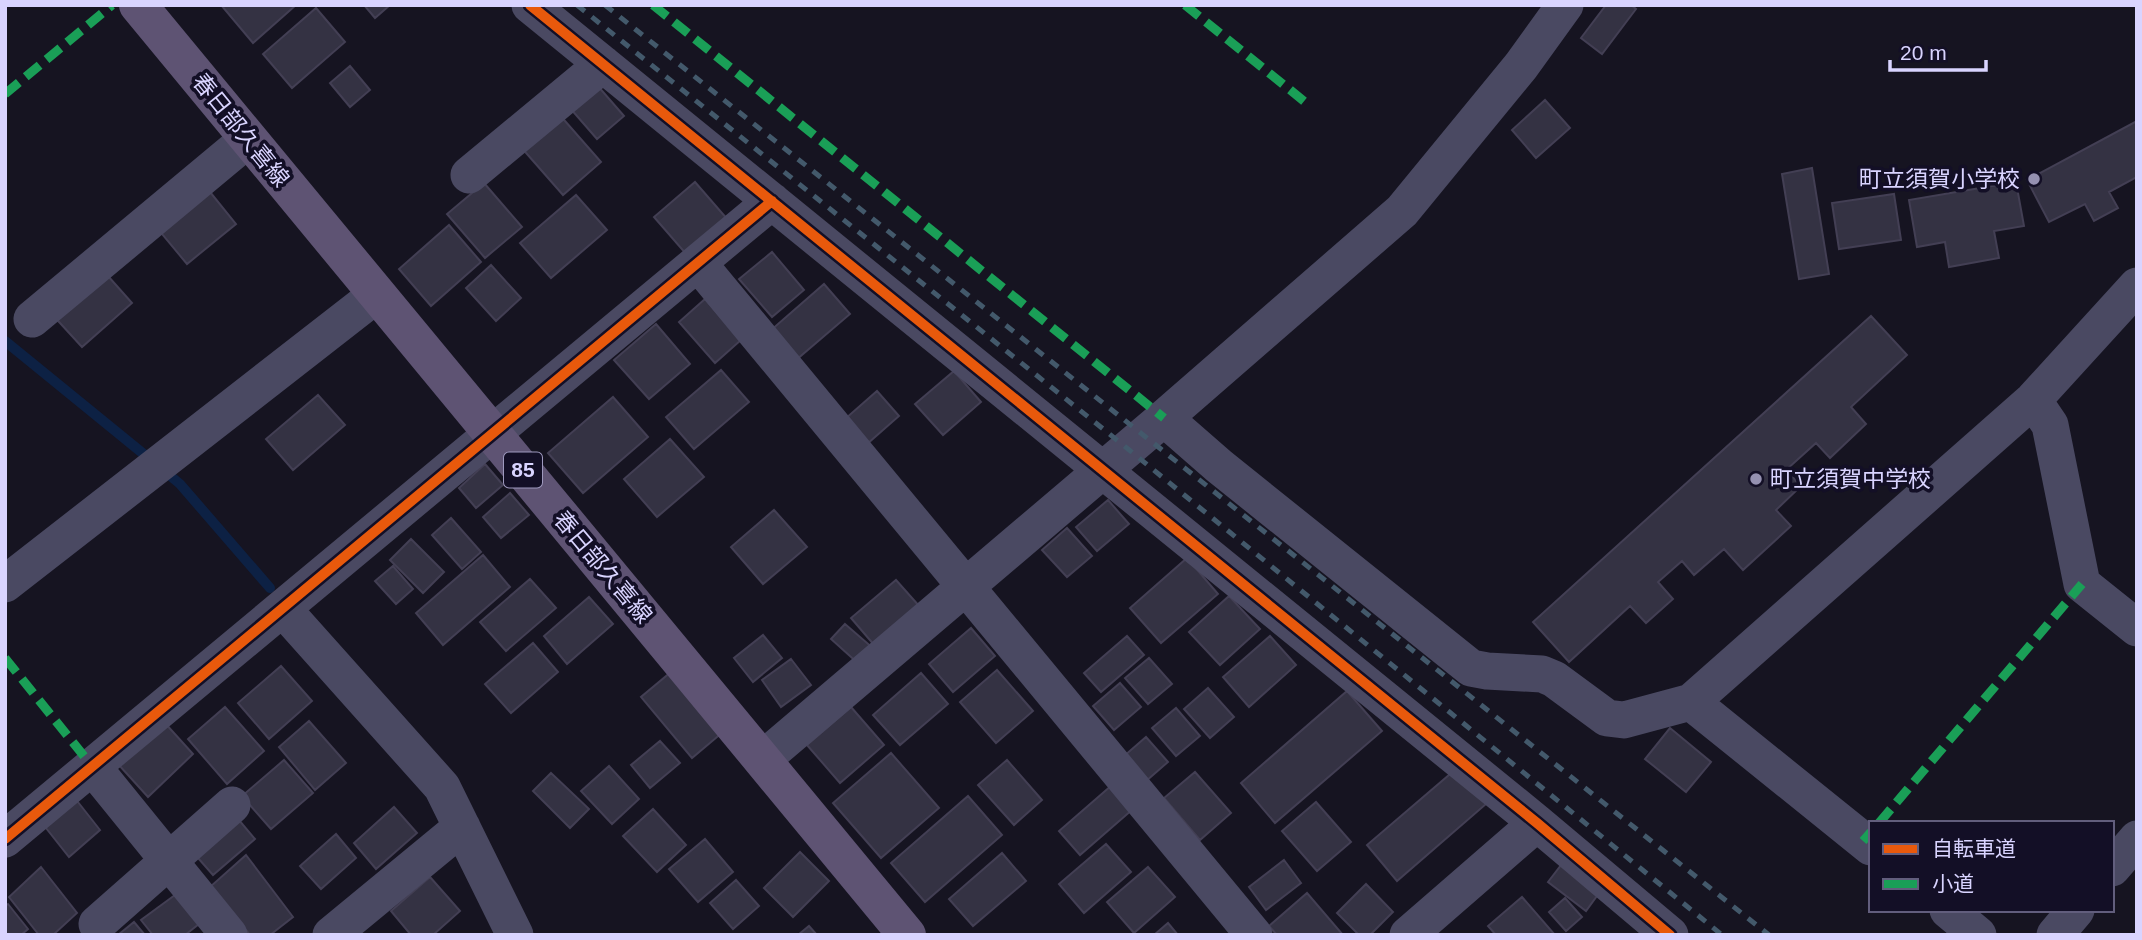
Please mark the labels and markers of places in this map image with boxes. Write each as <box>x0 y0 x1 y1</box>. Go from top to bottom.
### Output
place label: 町立須賀小学校 <box>1859 166 2020 192</box>
marker: 町立須賀小学校 <box>2026 171 2042 187</box>
place label: 町立須賀中学校 <box>1770 466 1931 492</box>
marker: 町立須賀中学校 <box>1748 471 1764 487</box>

